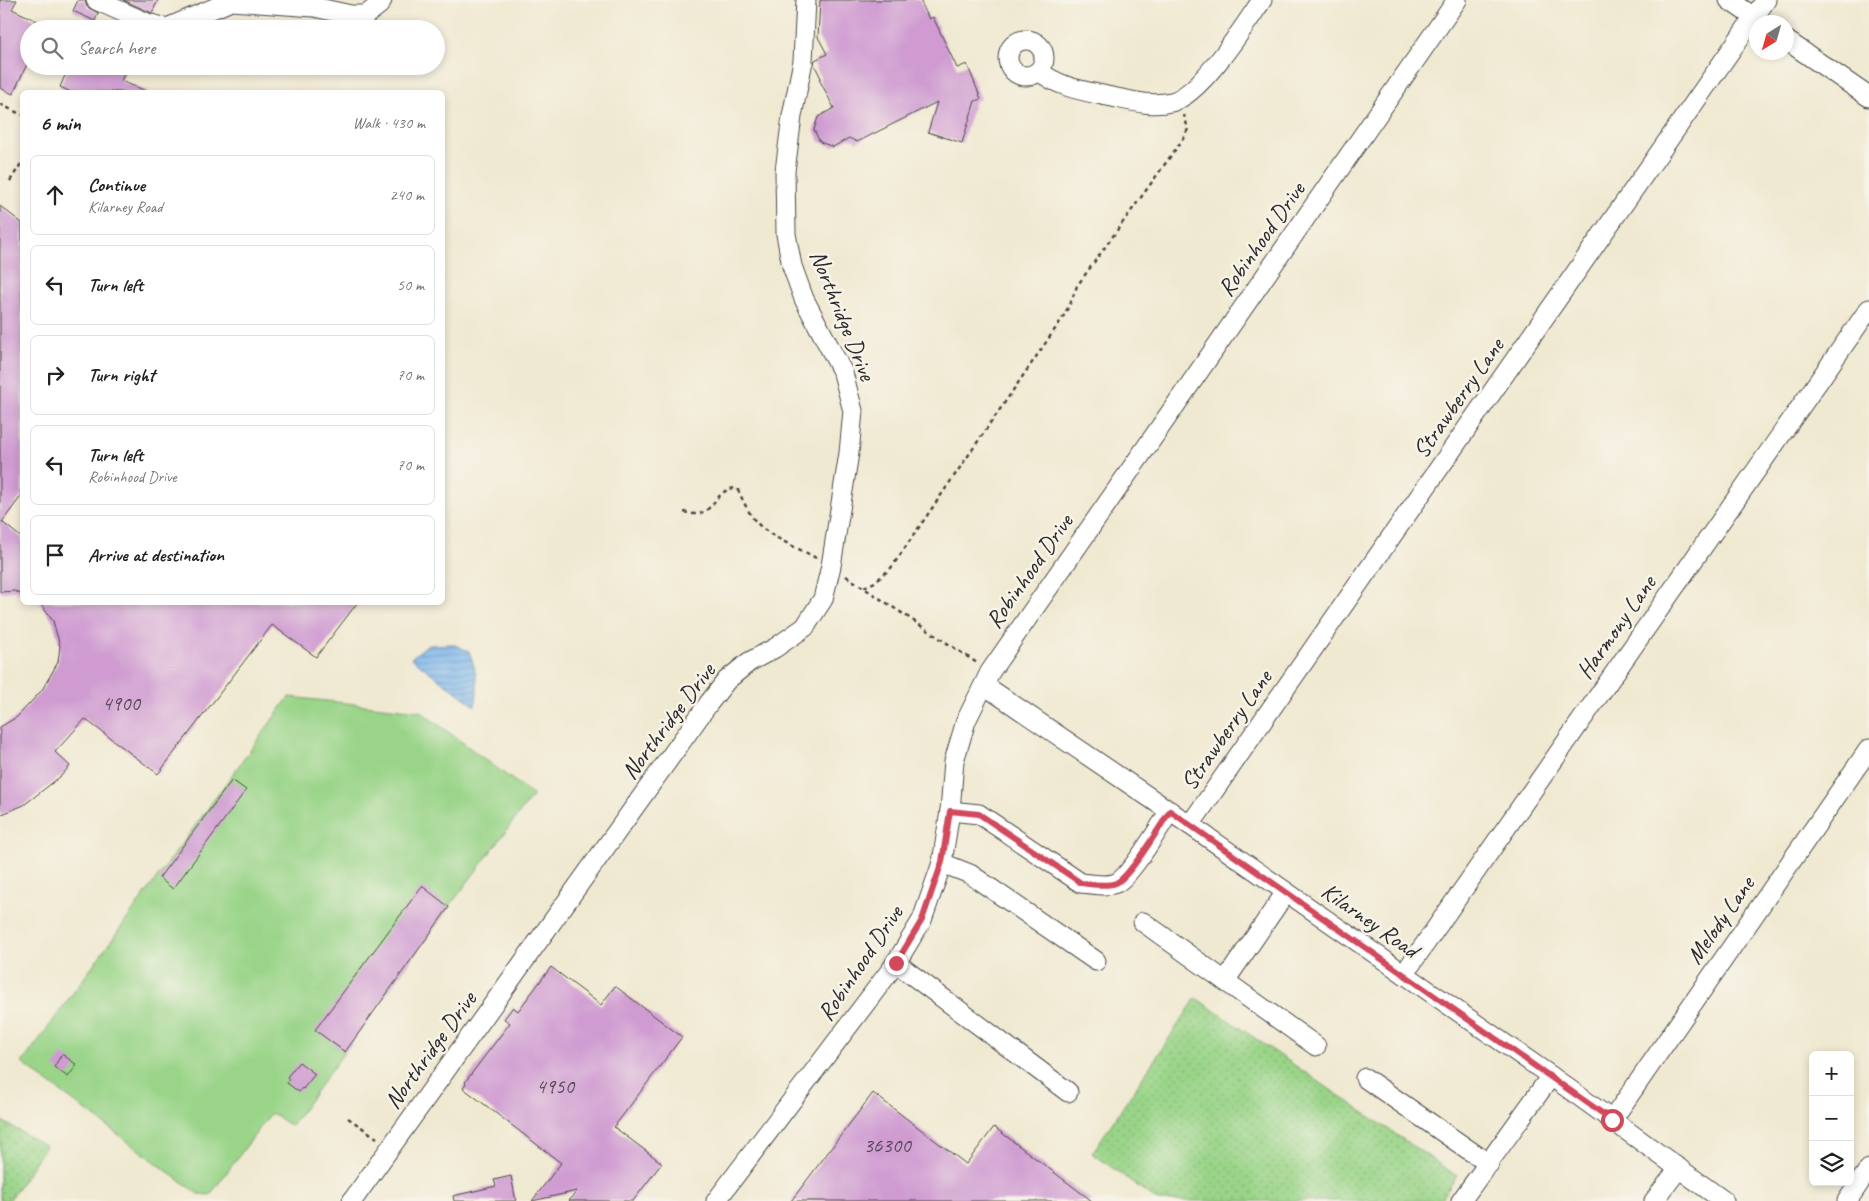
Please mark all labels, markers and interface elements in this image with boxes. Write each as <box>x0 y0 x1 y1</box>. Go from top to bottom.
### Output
north arrow <box>1749 15 1794 60</box>
search box <box>20 20 445 75</box>
icon: search <box>38 34 66 62</box>
text: Search here <box>78 36 155 60</box>
text: 6 min <box>40 110 81 136</box>
text: Walk · 430 m <box>353 113 425 133</box>
text: Continue <box>88 173 145 197</box>
street label: Robinhood Drive <box>1211 174 1313 302</box>
icon: ahead <box>41 181 69 209</box>
text: 240 m <box>390 185 424 205</box>
text: Kilarney Road <box>88 197 163 217</box>
street label: Northridge Drive <box>803 245 884 387</box>
icon: left <box>41 271 69 299</box>
text: Turn left <box>88 273 143 297</box>
text: 50 m <box>397 275 424 295</box>
street label: Strawberry Lane <box>1406 330 1512 464</box>
icon: right <box>41 361 69 389</box>
text: Turn right <box>88 363 155 387</box>
text: 70 m <box>397 365 424 385</box>
text: Turn left <box>88 443 143 467</box>
icon: left <box>41 451 69 479</box>
text: 70 m <box>397 455 424 475</box>
text: Robinhood Drive <box>88 467 176 487</box>
street label: Robinhood Drive <box>979 506 1081 634</box>
icon: arrive <box>41 541 69 569</box>
text: Arrive at destination <box>88 543 224 567</box>
street label: Harmony Lane <box>1570 568 1664 684</box>
street label: Northridge Drive <box>614 655 723 785</box>
street label: Strawberry Lane <box>1174 662 1280 796</box>
house number: 4900 <box>102 690 141 716</box>
street label: Melody Lane <box>1679 869 1762 970</box>
street label: Kilarney Road <box>1316 876 1427 966</box>
street label: Robinhood Drive <box>810 898 911 1026</box>
route end <box>885 952 908 975</box>
street label: Northridge Drive <box>377 984 484 1115</box>
map controls <box>1809 1051 1854 1186</box>
button: + <box>1809 1051 1854 1096</box>
house number: 4950 <box>536 1073 575 1099</box>
button: − <box>1809 1096 1854 1141</box>
route start <box>1601 1109 1624 1132</box>
house number: 36300 <box>863 1132 912 1158</box>
button: layers <box>1809 1141 1854 1186</box>

